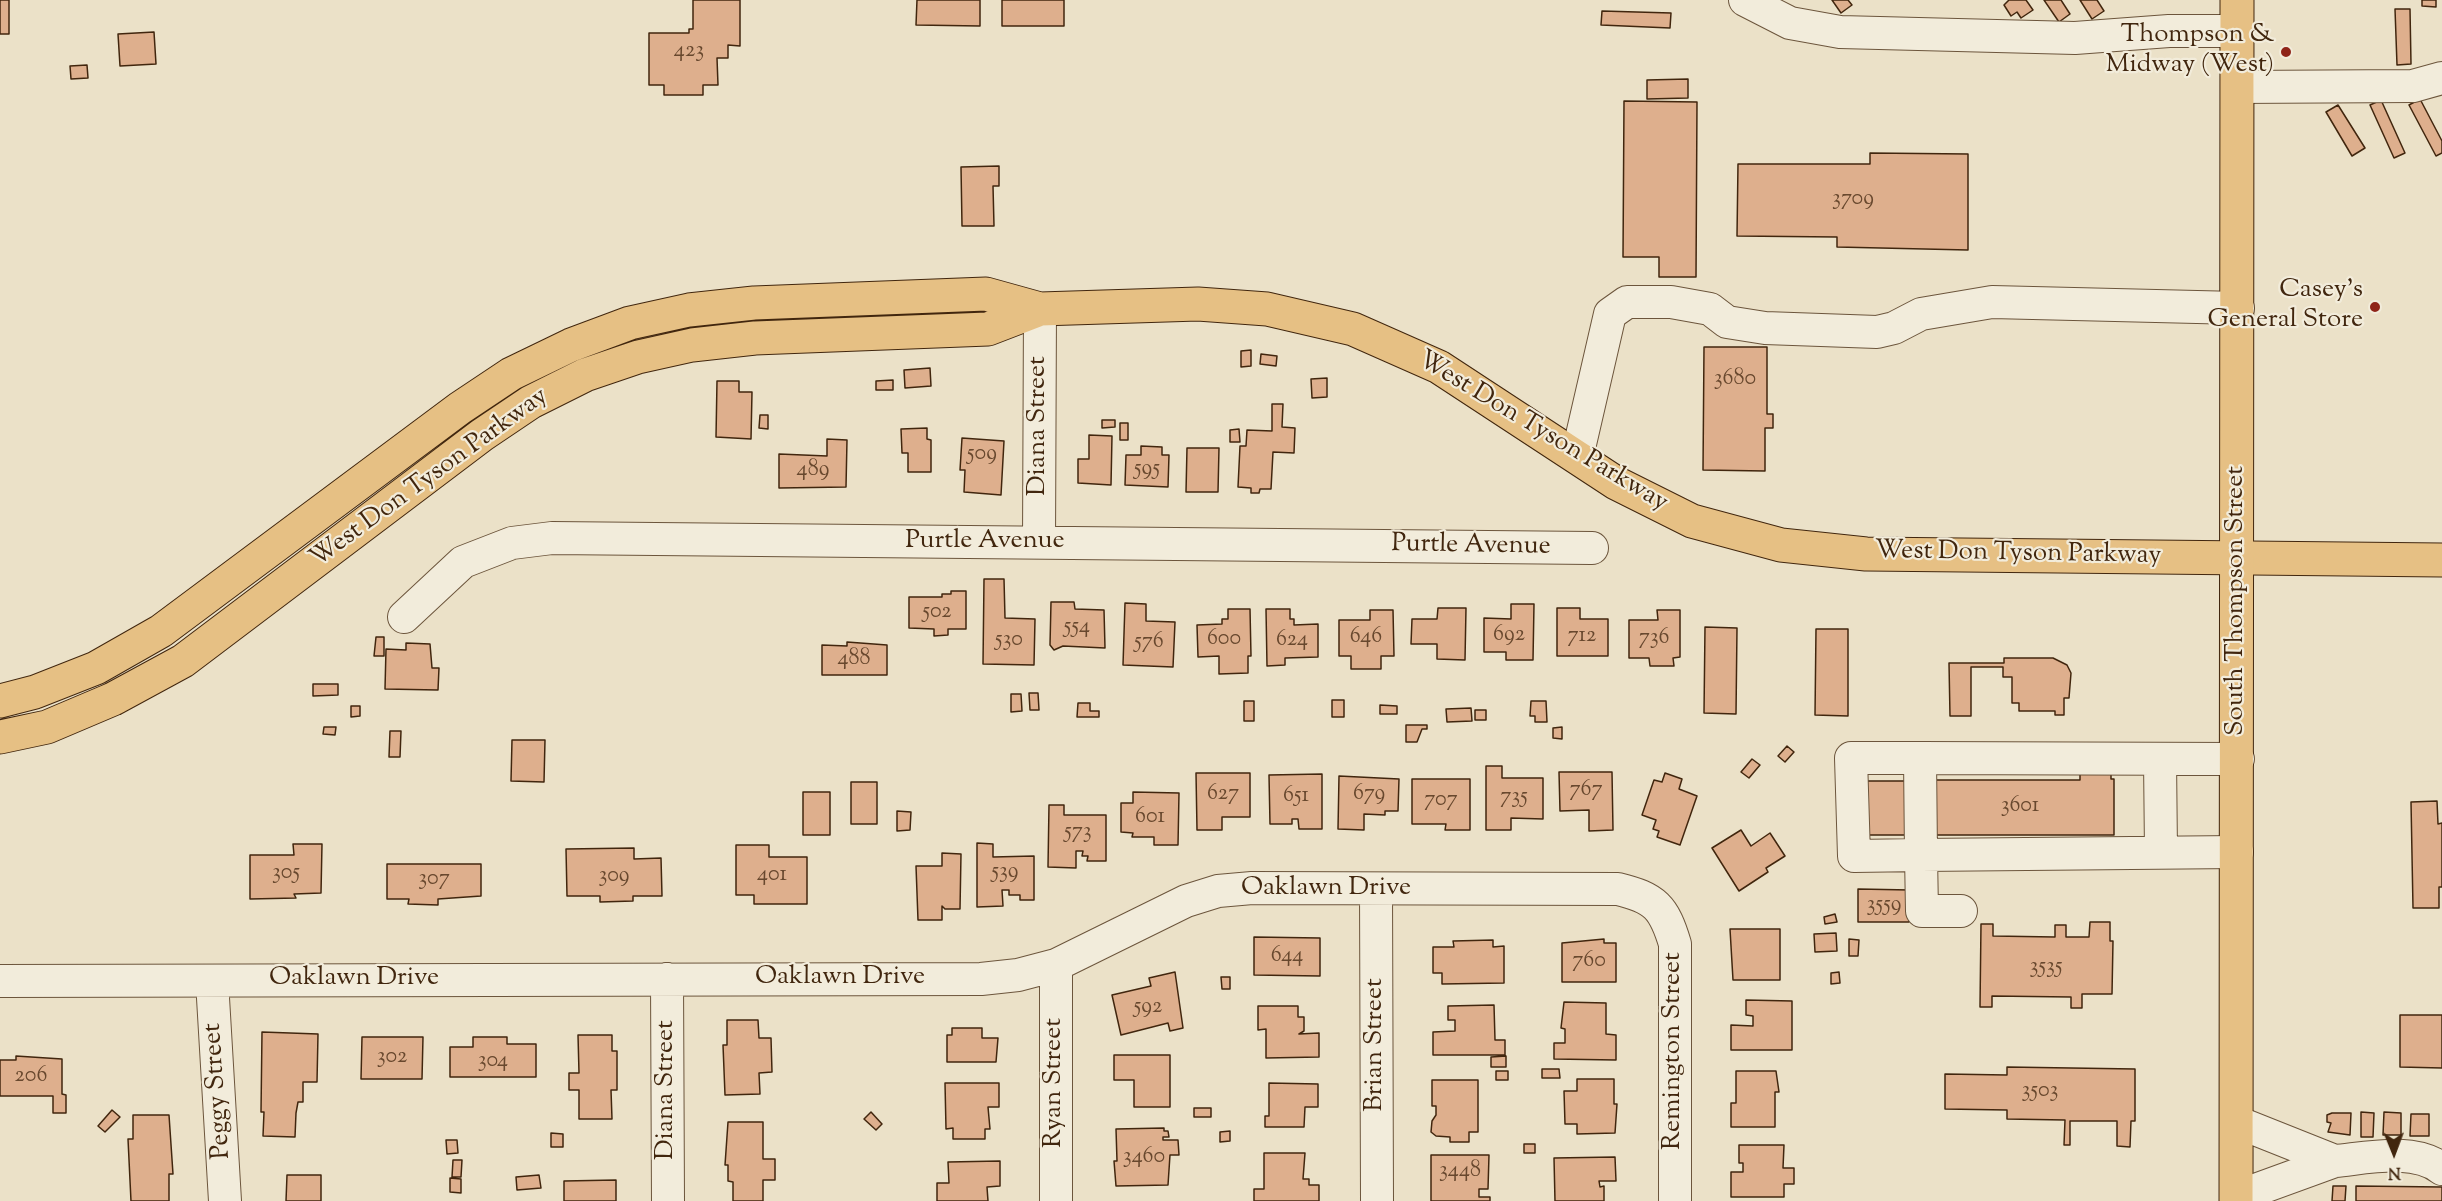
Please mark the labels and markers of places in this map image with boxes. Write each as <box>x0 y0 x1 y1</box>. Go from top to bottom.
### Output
place label: Thompson & Midway (West) <box>2106 21 2274 82</box>
marker: Thompson & Midway (West) <box>2279 45 2293 59</box>
place label: Casey's General Store <box>2207 276 2363 338</box>
marker: Casey's General Store <box>2368 300 2382 314</box>

